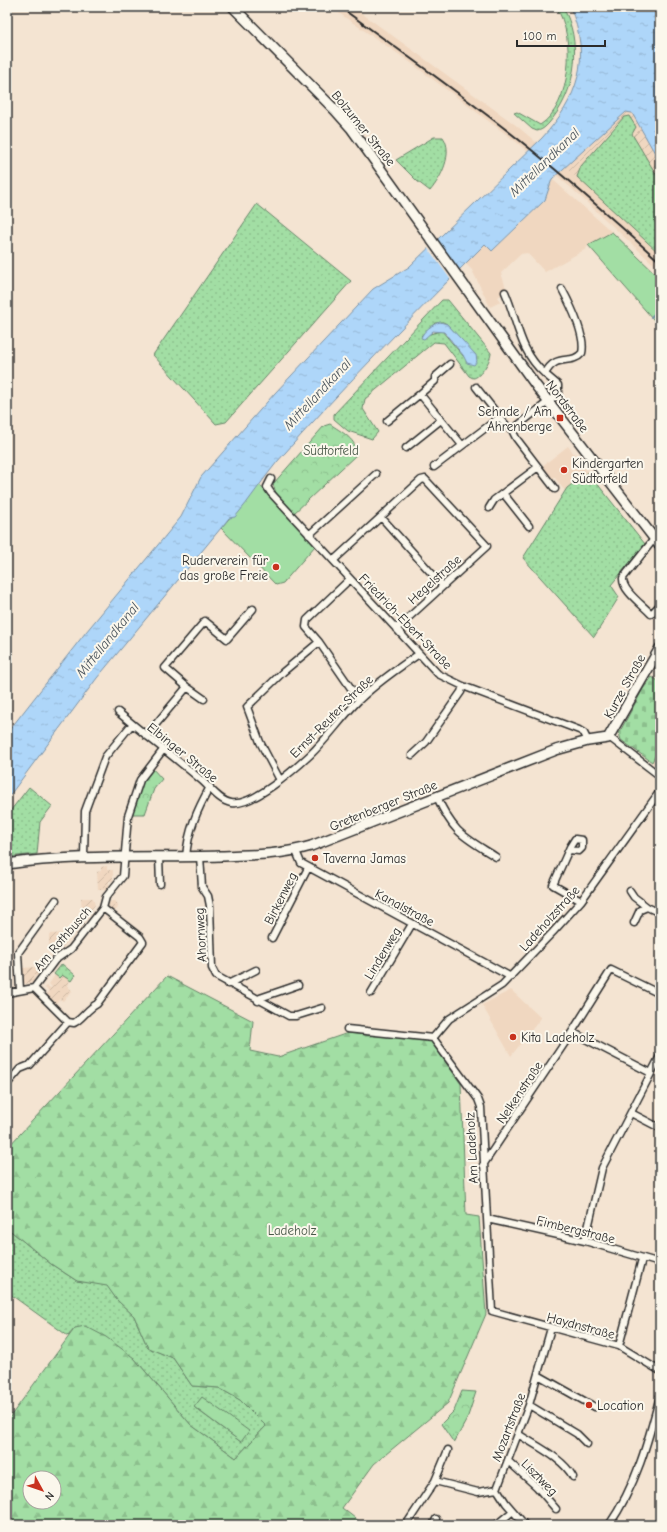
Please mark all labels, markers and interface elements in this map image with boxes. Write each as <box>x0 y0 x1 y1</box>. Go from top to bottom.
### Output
scale bar <box>517 22 605 48</box>
text: 100 m <box>523 29 556 43</box>
street label: Bolzumer Straße <box>329 88 399 169</box>
water label: Mittellandkanal <box>505 124 584 201</box>
water label: Mittellandkanal <box>279 355 355 434</box>
street label: Nordstraße <box>543 377 592 436</box>
place label: Sehnde / Am Ahrenberge <box>478 404 552 434</box>
marker: Sehnde / Am Ahrenberge <box>555 413 565 423</box>
park label: Südtorfeld <box>303 443 359 458</box>
place label: Kindergarten Südtorfeld <box>572 456 643 486</box>
marker: Kindergarten Südtorfeld <box>559 465 569 475</box>
street label: Hegelstraße <box>405 551 464 607</box>
place label: Ruderverein für das große Freie <box>180 553 269 583</box>
marker: Ruderverein für das große Freie <box>271 562 281 572</box>
street label: Friedrich-Ebert-Straße <box>356 571 455 673</box>
water label: Mittellandkanal <box>71 599 143 682</box>
street label: Kurze Straße <box>601 651 648 721</box>
street label: Ernst-Reuter-Straße <box>287 672 376 761</box>
street label: Elbinger Straße <box>144 719 221 786</box>
street label: Gretenberger Straße <box>327 777 440 834</box>
place label: Taverna Jamas <box>323 851 406 866</box>
marker: Taverna Jamas <box>310 853 320 863</box>
street label: Birkenweg <box>261 869 300 927</box>
street label: Ladeholzstraße <box>516 882 583 954</box>
street label: Kanalstraße <box>373 886 437 930</box>
street label: Am Rothbusch <box>31 903 94 973</box>
street label: Ahornweg <box>192 907 209 963</box>
street label: Lindenweg <box>361 924 404 982</box>
place label: Kita Ladeholz <box>521 1030 595 1045</box>
marker: Kita Ladeholz <box>508 1032 518 1042</box>
street label: Nelkenstraße <box>493 1058 546 1126</box>
street label: Am Ladeholz <box>462 1112 481 1184</box>
street label: Fimbergstraße <box>535 1212 617 1247</box>
park label: Ladeholz <box>268 1223 317 1238</box>
street label: Haydnstraße <box>545 1309 617 1342</box>
street label: Mozartstraße <box>488 1390 529 1464</box>
place label: Location <box>597 1398 644 1413</box>
marker: Location <box>584 1400 594 1410</box>
street label: Lisztweg <box>518 1456 561 1499</box>
north arrow <box>22 1470 62 1510</box>
text: N <box>42 1489 57 1503</box>

